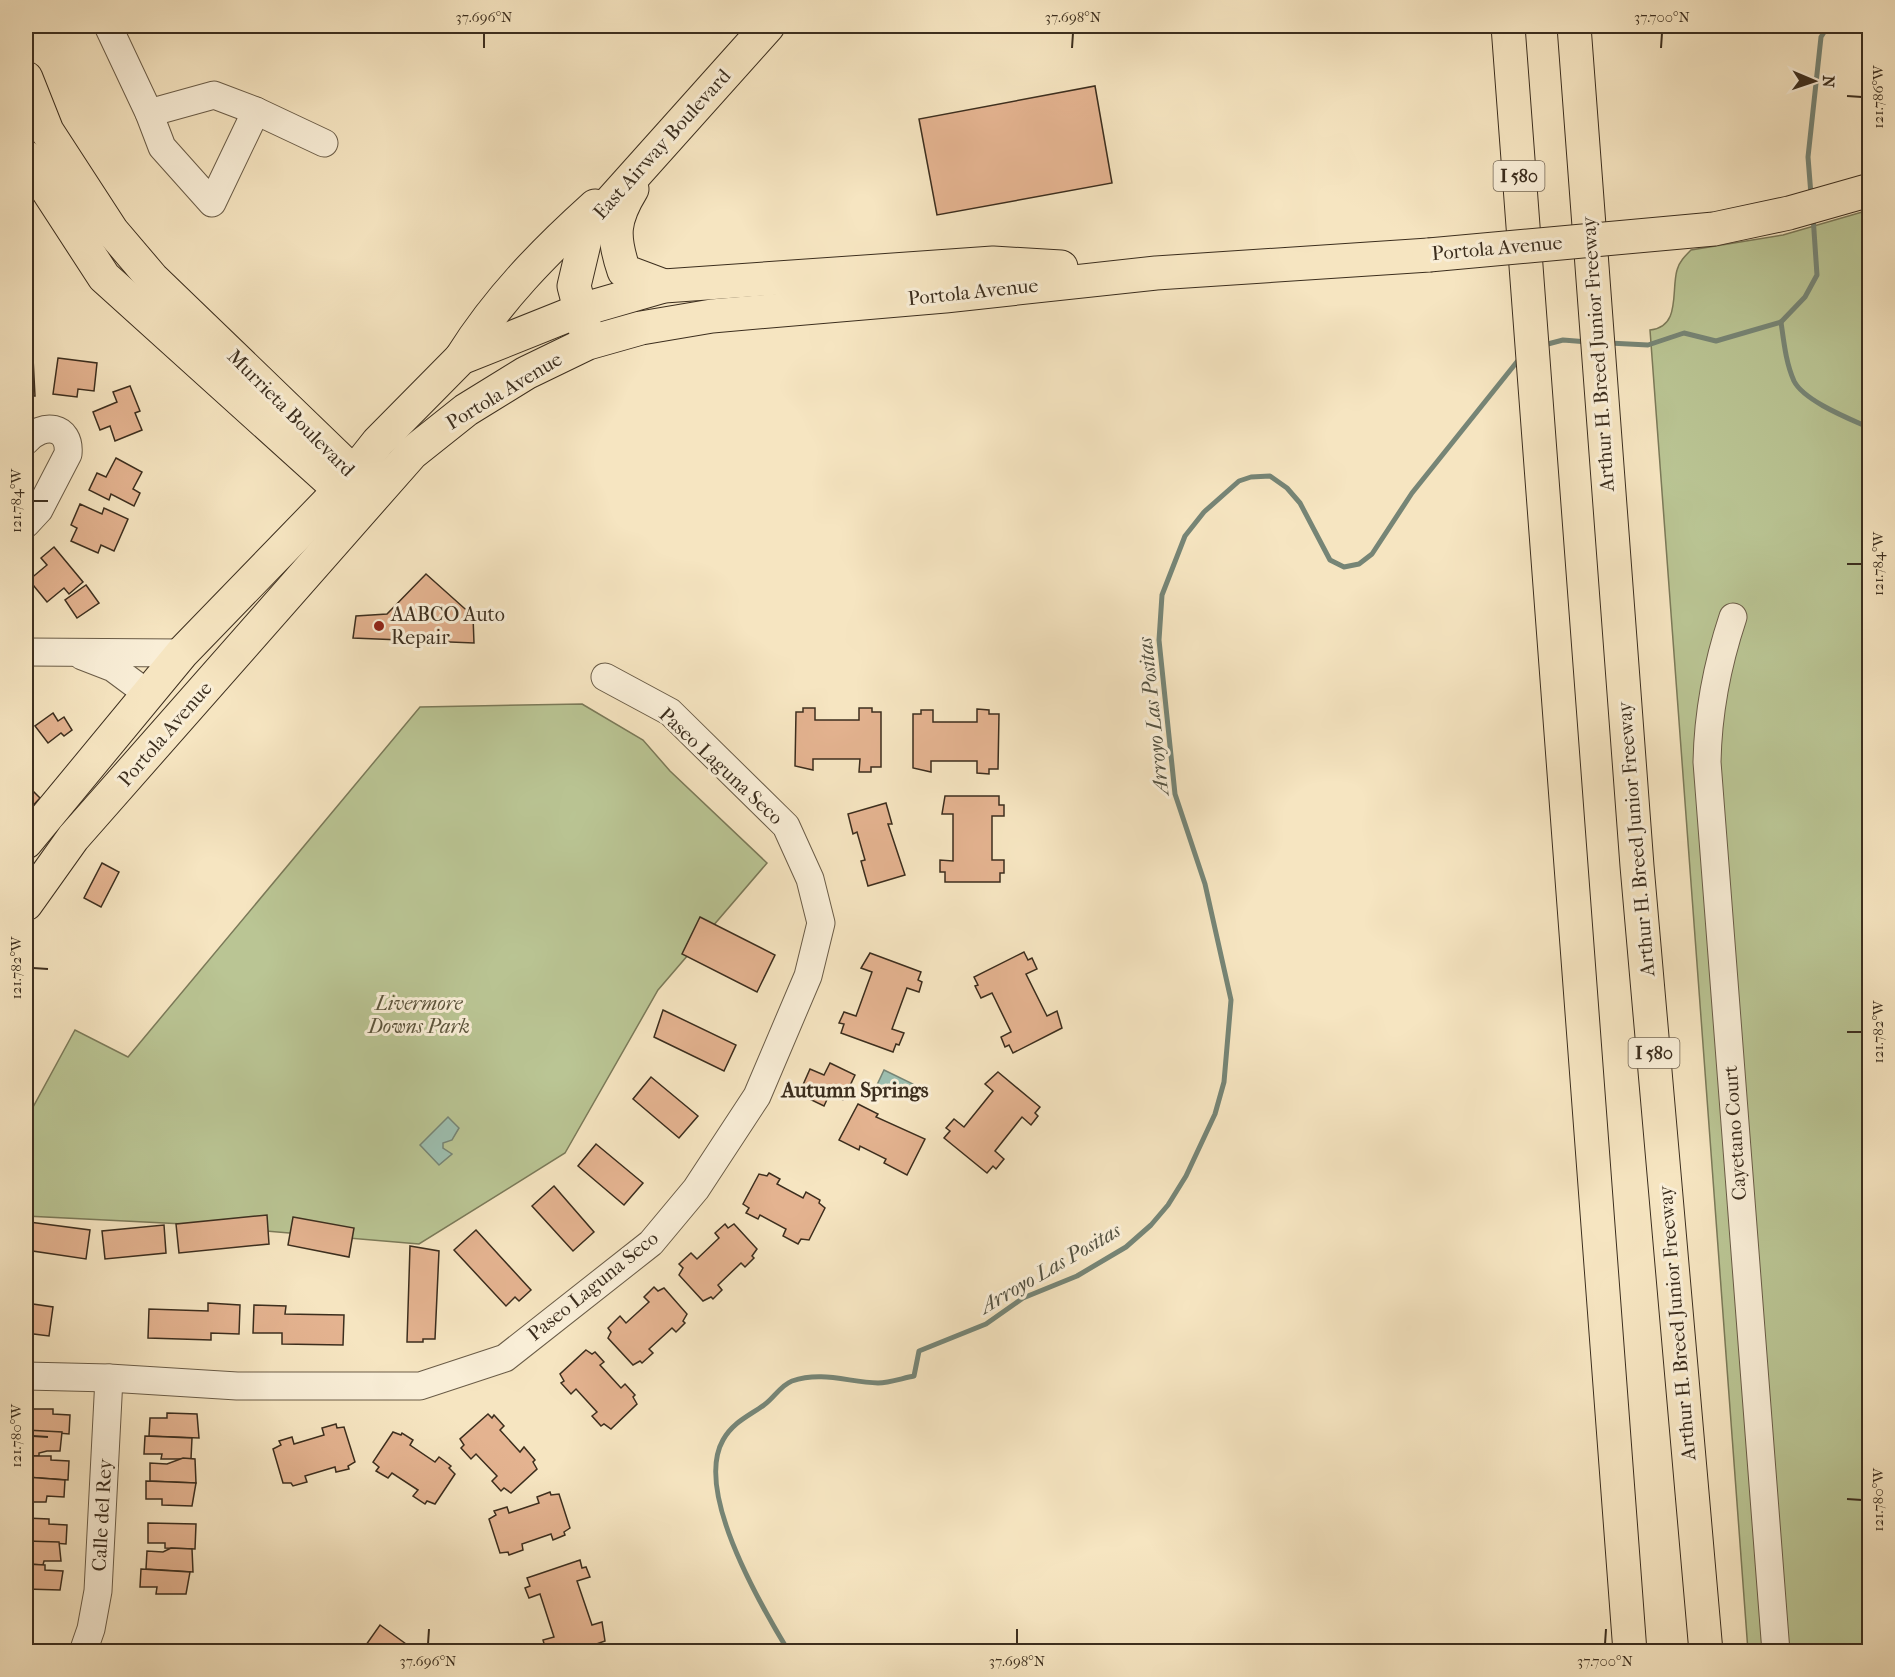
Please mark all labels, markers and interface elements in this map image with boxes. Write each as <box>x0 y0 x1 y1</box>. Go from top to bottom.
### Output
text: 37.696°N <box>456 8 513 26</box>
text: 37.698°N <box>1045 8 1102 26</box>
text: 37.700°N <box>1634 8 1691 26</box>
north arrow <box>1784 51 1844 111</box>
street label: East Airway Boulevard <box>589 63 736 224</box>
text: 121.786°W <box>1869 64 1887 129</box>
text: N <box>1819 75 1838 89</box>
road number: I 580 <box>1494 161 1544 191</box>
street label: Arthur H. Breed Junior Freeway <box>1577 214 1619 493</box>
street label: Portola Avenue <box>1431 231 1563 265</box>
street label: Portola Avenue <box>907 274 1039 310</box>
street label: Murrieta Boulevard <box>223 345 360 482</box>
street label: Portola Avenue <box>442 347 566 435</box>
text: 121.784°W <box>7 468 25 533</box>
text: 121.784°W <box>1869 531 1887 596</box>
place label: AABCO Auto Repair <box>390 603 505 649</box>
marker: AABCO Auto Repair <box>372 619 386 633</box>
water label: Arroyo Las Positas <box>1133 635 1174 799</box>
street label: Portola Avenue <box>113 677 217 791</box>
street label: Arthur H. Breed Junior Freeway <box>1612 699 1660 978</box>
street label: Paseo Laguna Seco <box>654 703 788 829</box>
text: 121.782°W <box>7 935 25 1000</box>
park label: Livermore Downs Park <box>366 992 470 1038</box>
text: 121.782°W <box>1869 999 1887 1064</box>
road number: I 580 <box>1628 1038 1680 1068</box>
street label: Cayetano Court <box>1719 1065 1751 1201</box>
district label: Autumn Springs <box>779 1078 929 1102</box>
street label: Arthur H. Breed Junior Freeway <box>1653 1183 1701 1462</box>
water label: Arroyo Las Positas <box>973 1218 1125 1319</box>
street label: Paseo Laguna Seco <box>523 1226 663 1346</box>
text: 121.780°W <box>7 1403 25 1468</box>
street label: Calle del Rey <box>88 1457 117 1572</box>
text: 121.780°W <box>1869 1467 1887 1532</box>
text: 37.696°N <box>400 1652 457 1670</box>
text: 37.698°N <box>989 1652 1046 1670</box>
text: 37.700°N <box>1577 1652 1634 1670</box>

